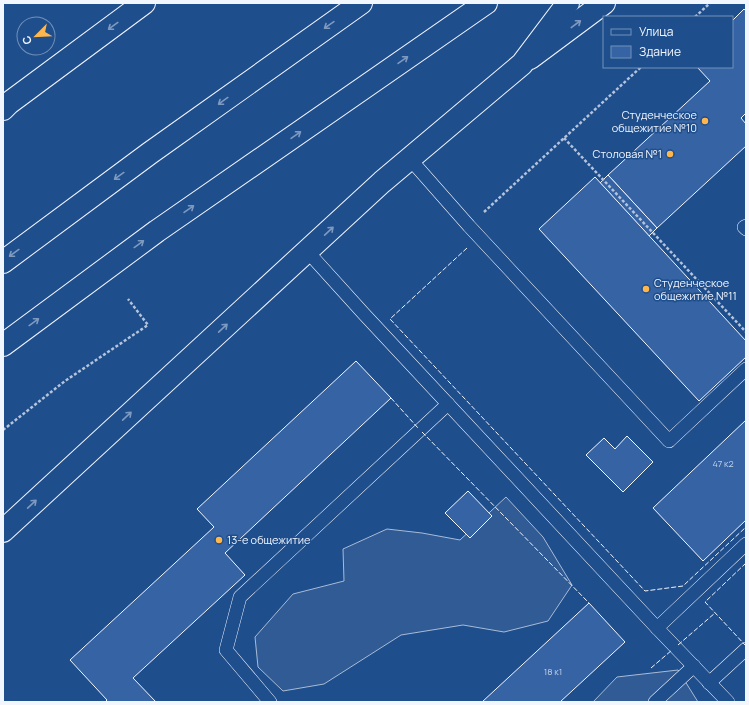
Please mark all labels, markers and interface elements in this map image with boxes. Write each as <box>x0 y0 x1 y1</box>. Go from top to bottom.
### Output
north arrow <box>16 16 56 56</box>
legend <box>603 16 733 68</box>
one-way arrow <box>570 20 581 28</box>
one-way arrow <box>324 21 335 29</box>
one-way arrow <box>107 22 118 30</box>
text: Улица <box>639 23 673 40</box>
text: С <box>18 34 35 47</box>
text: Здание <box>639 43 681 60</box>
one-way arrow <box>397 56 408 64</box>
one-way arrow <box>218 97 229 105</box>
place label: Студенческое общежитие №10 <box>612 107 698 135</box>
marker: Студенческое общежитие №10 <box>700 116 710 126</box>
one-way arrow <box>290 131 301 139</box>
place label: Столовая №1 <box>593 146 662 161</box>
marker: Столовая №1 <box>665 149 675 159</box>
one-way arrow <box>113 172 124 180</box>
one-way arrow <box>184 205 195 213</box>
one-way arrow <box>324 226 334 236</box>
one-way arrow <box>133 240 144 249</box>
one-way arrow <box>9 249 20 258</box>
place label: Студенческое общежитие №11 <box>654 275 737 303</box>
marker: Студенческое общежитие №11 <box>641 284 651 294</box>
one-way arrow <box>29 318 40 326</box>
one-way arrow <box>218 324 228 333</box>
one-way arrow <box>122 412 133 421</box>
house number: 47 к2 <box>712 457 734 470</box>
one-way arrow <box>27 500 37 509</box>
place label: 13-е общежитие <box>227 532 311 547</box>
marker: 13-е общежитие <box>214 535 224 545</box>
house number: 18 к1 <box>544 665 562 678</box>

